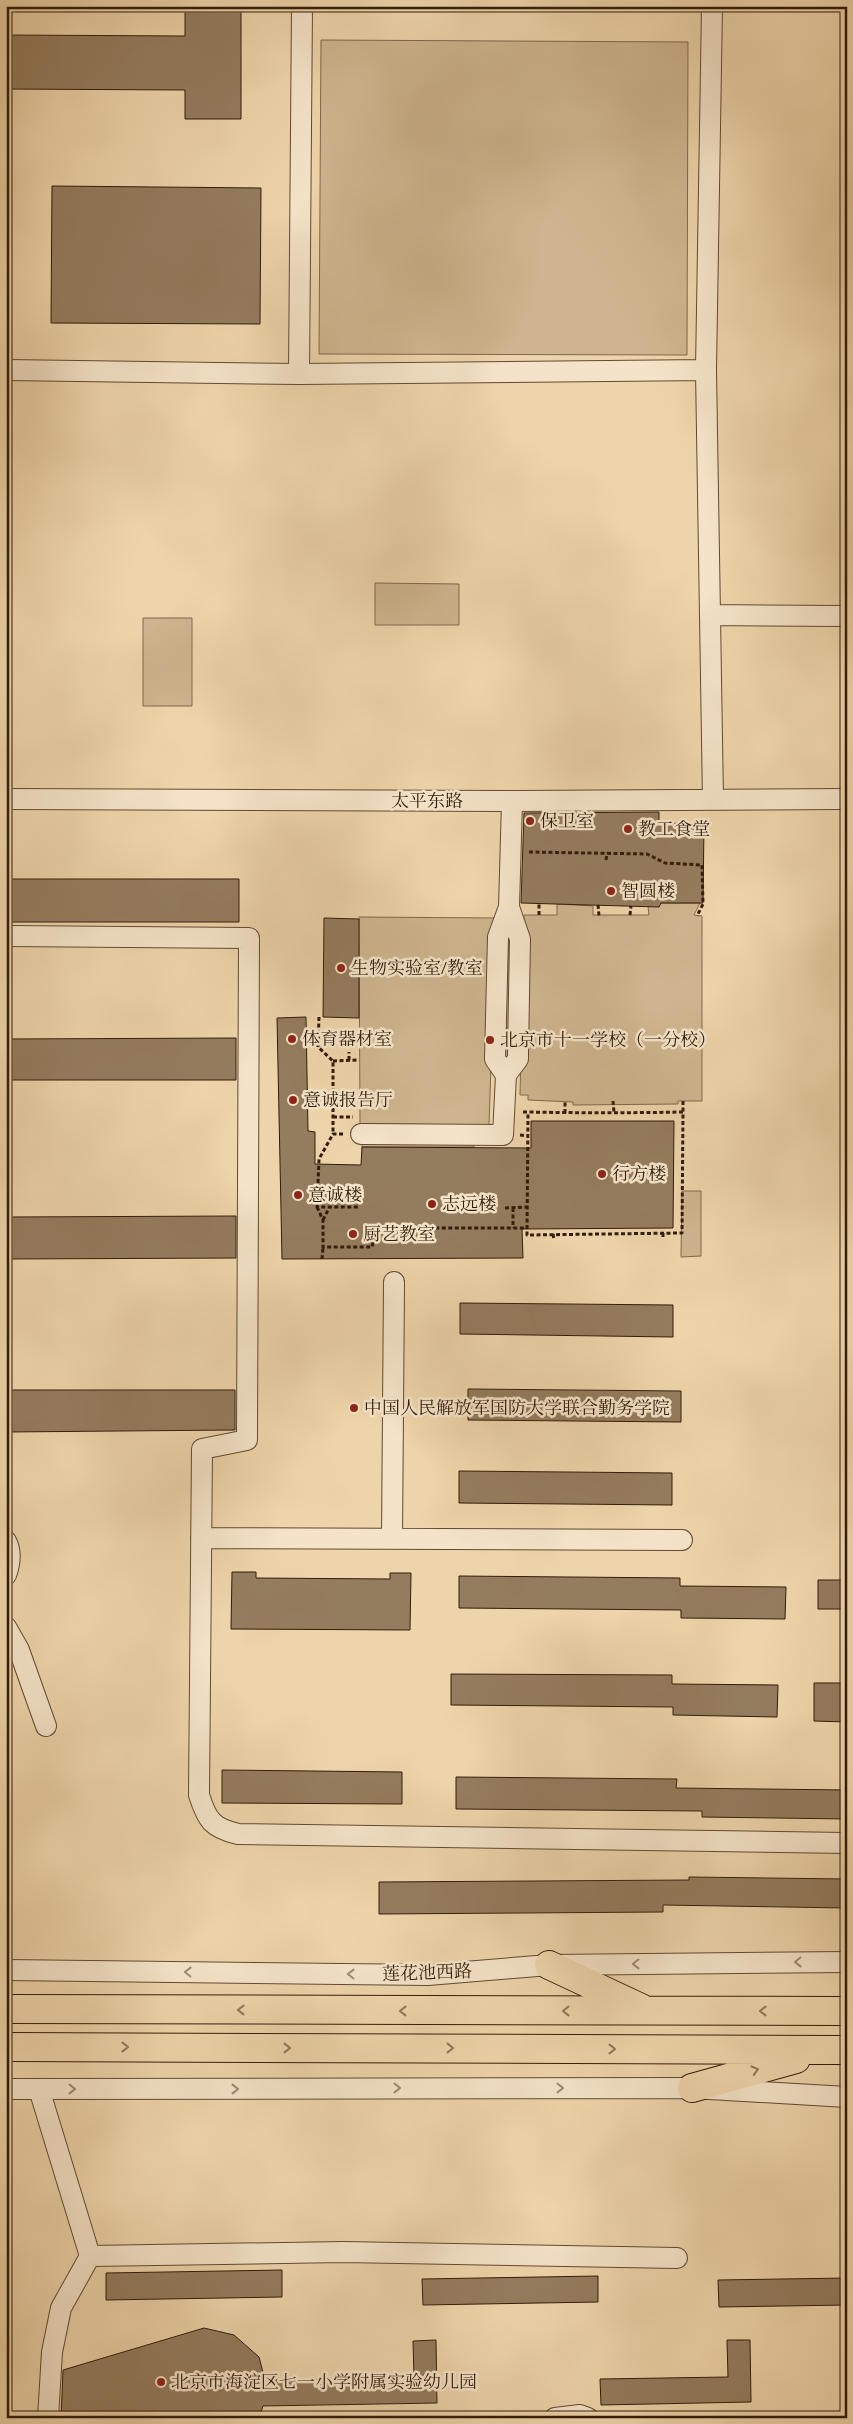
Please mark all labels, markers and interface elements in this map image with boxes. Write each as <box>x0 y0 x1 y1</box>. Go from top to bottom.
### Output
street label: 太平东路 <box>391 789 463 814</box>
place label: 保卫室 <box>540 809 594 834</box>
marker: 保卫室 <box>524 815 536 827</box>
place label: 教工食堂 <box>638 817 710 842</box>
marker: 教工食堂 <box>622 823 634 835</box>
place label: 智圆楼 <box>621 879 675 904</box>
marker: 智圆楼 <box>605 885 617 897</box>
place label: 生物实验室/教室 <box>351 956 483 981</box>
marker: 生物实验室/教室 <box>335 962 347 974</box>
place label: 体育器材室 <box>302 1027 392 1052</box>
place label: 北京市十一学校（一分校） <box>500 1028 716 1053</box>
marker: 体育器材室 <box>286 1033 298 1045</box>
marker: 北京市十一学校（一分校） <box>484 1034 496 1046</box>
place label: 意诚报告厅 <box>303 1088 393 1113</box>
marker: 意诚报告厅 <box>287 1094 299 1106</box>
place label: 行方楼 <box>612 1162 666 1187</box>
marker: 行方楼 <box>596 1168 608 1180</box>
place label: 意诚楼 <box>308 1183 362 1208</box>
marker: 意诚楼 <box>292 1189 304 1201</box>
place label: 志远楼 <box>442 1192 496 1217</box>
marker: 志远楼 <box>426 1198 438 1210</box>
place label: 厨艺教室 <box>363 1222 435 1247</box>
marker: 厨艺教室 <box>347 1228 359 1240</box>
place label: 中国人民解放军国防大学联合勤务学院 <box>364 1396 670 1421</box>
marker: 中国人民解放军国防大学联合勤务学院 <box>348 1402 360 1414</box>
one-way arrow <box>794 1957 802 1967</box>
street label: 莲花池西路 <box>382 1959 472 1987</box>
one-way arrow <box>631 1959 639 1969</box>
one-way arrow <box>184 1967 192 1977</box>
one-way arrow <box>347 1969 354 1979</box>
one-way arrow <box>236 2005 244 2015</box>
one-way arrow <box>399 2006 406 2016</box>
one-way arrow <box>561 2006 569 2016</box>
one-way arrow <box>759 2006 766 2016</box>
one-way arrow <box>122 2042 129 2052</box>
one-way arrow <box>284 2043 292 2053</box>
one-way arrow <box>446 2043 454 2053</box>
one-way arrow <box>609 2044 617 2054</box>
one-way arrow <box>751 2066 759 2076</box>
one-way arrow <box>394 2083 402 2093</box>
one-way arrow <box>556 2083 564 2093</box>
one-way arrow <box>69 2084 77 2094</box>
one-way arrow <box>232 2084 239 2094</box>
place label: 北京市海淀区七一小学附属实验幼儿园 <box>171 2370 477 2395</box>
marker: 北京市海淀区七一小学附属实验幼儿园 <box>155 2376 167 2388</box>

